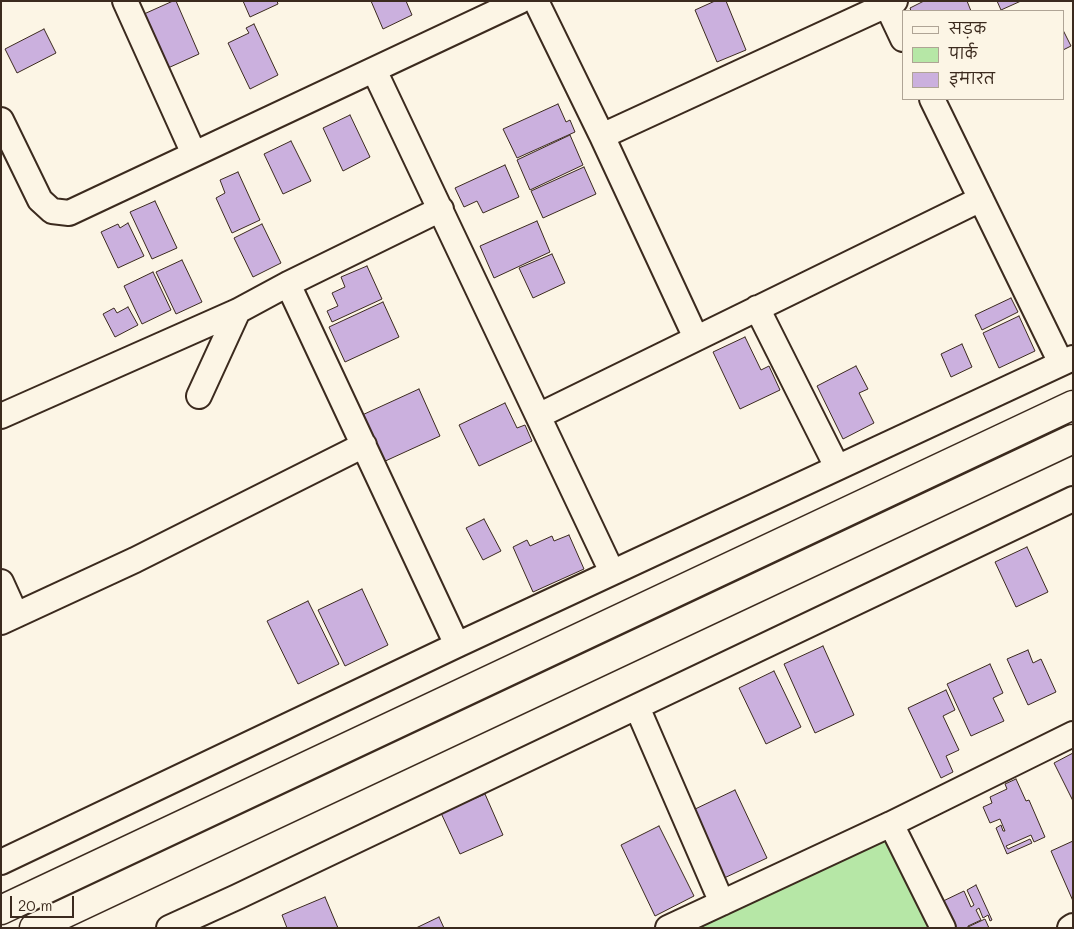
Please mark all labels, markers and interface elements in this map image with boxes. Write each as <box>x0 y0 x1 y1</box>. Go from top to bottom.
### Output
legend <box>902 10 1064 100</box>
text: सड़क <box>949 18 986 38</box>
text: पार्क <box>949 43 977 63</box>
text: इमारत <box>949 68 995 88</box>
scale bar <box>12 886 76 918</box>
text: 20 m <box>18 895 52 915</box>

